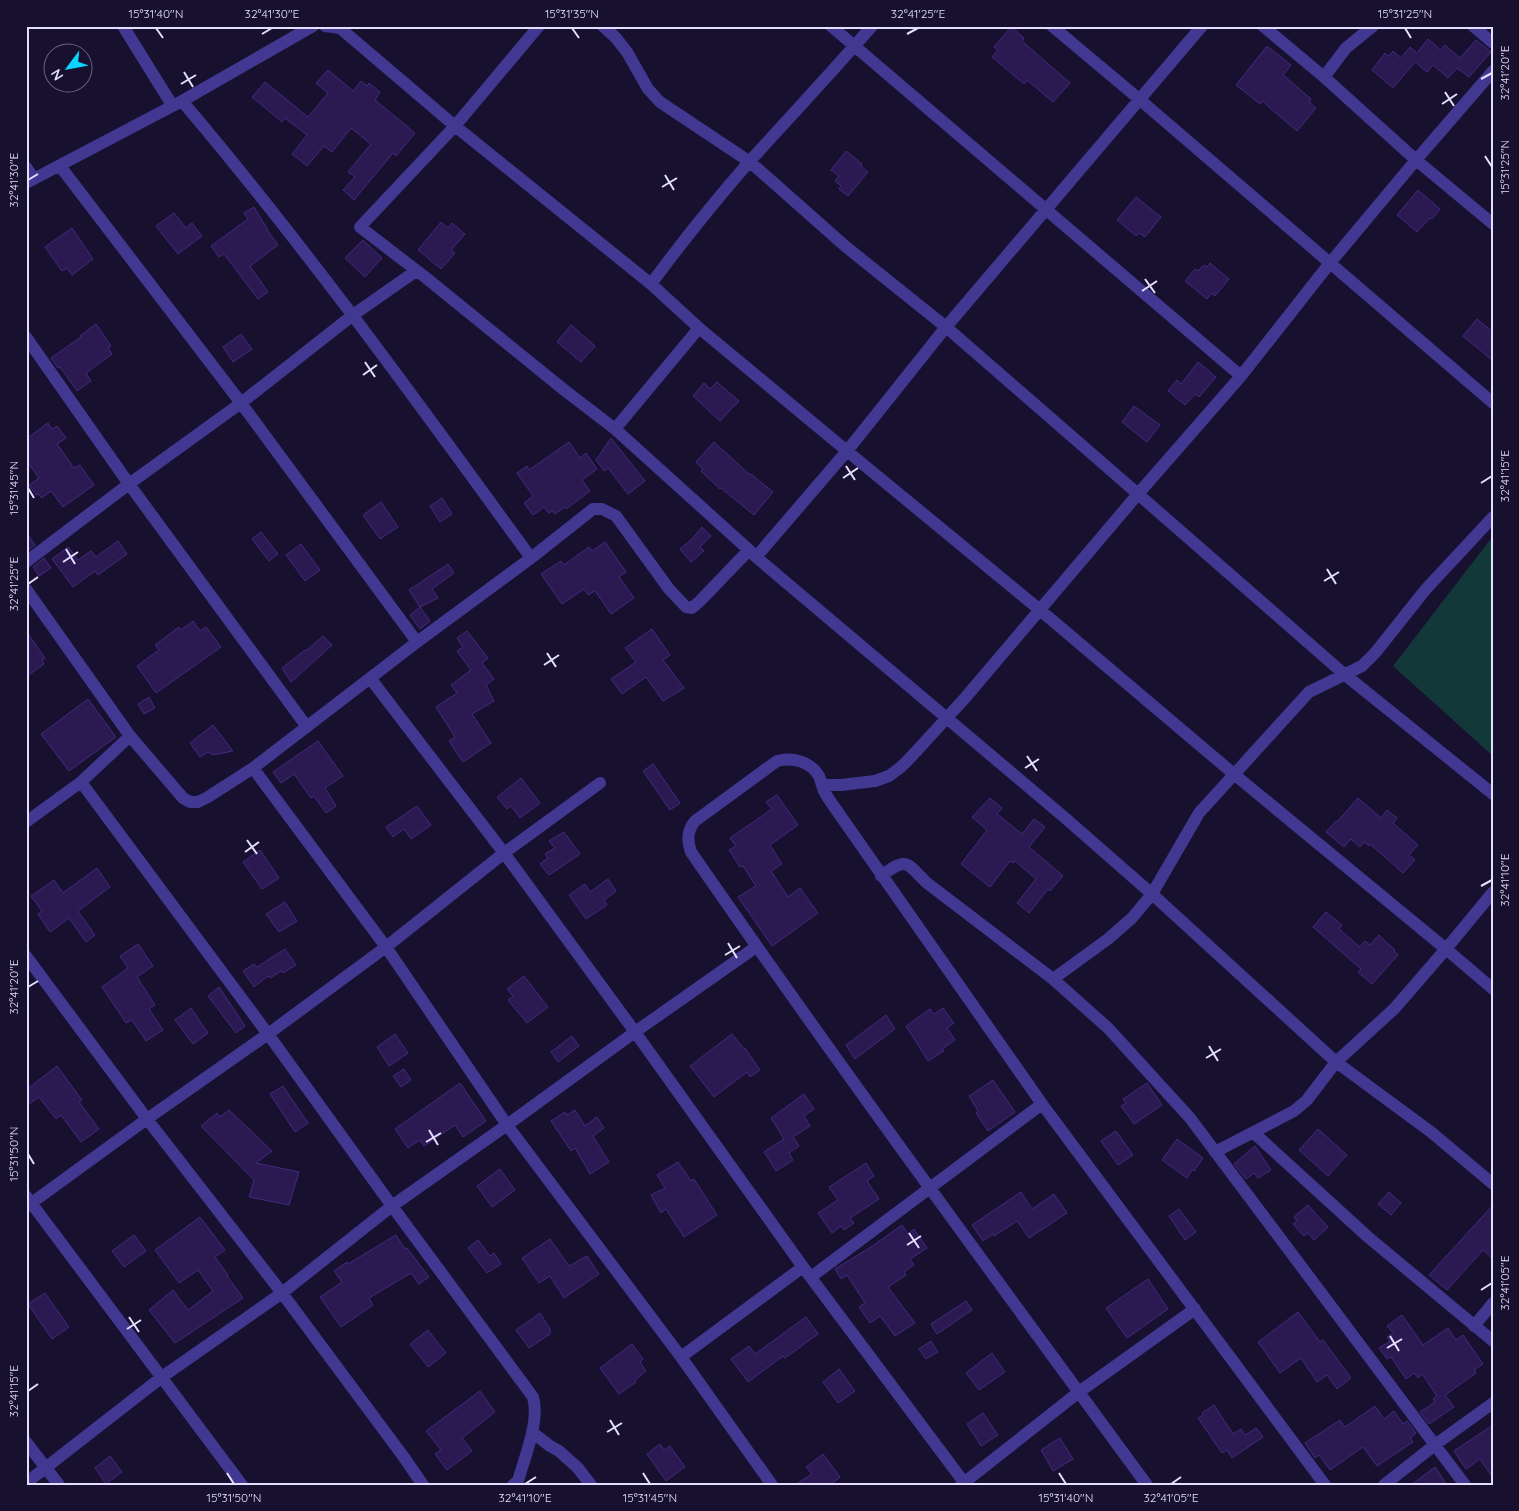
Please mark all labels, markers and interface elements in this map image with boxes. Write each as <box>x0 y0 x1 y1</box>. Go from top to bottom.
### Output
text: 15°31'40"N <box>129 6 183 21</box>
text: 32°41'30"E <box>245 6 300 21</box>
text: 15°31'35"N <box>545 6 599 21</box>
text: 32°41'25"E <box>891 6 945 21</box>
text: 15°31'25"N <box>1378 6 1432 21</box>
north arrow <box>42 42 92 92</box>
text: 32°41'20"E <box>1497 45 1512 101</box>
text: N <box>47 66 67 84</box>
text: 15°31'25"N <box>1497 140 1512 194</box>
text: 32°41'30"E <box>6 152 21 207</box>
text: 32°41'15"E <box>1497 450 1512 502</box>
text: 15°31'45"N <box>6 461 21 515</box>
text: 32°41'25"E <box>6 557 21 611</box>
text: 32°41'10"E <box>1497 853 1512 906</box>
text: 32°41'20"E <box>6 959 21 1015</box>
text: 15°31'50"N <box>6 1126 21 1182</box>
text: 32°41'05"E <box>1497 1255 1512 1311</box>
text: 32°41'15"E <box>6 1365 21 1417</box>
text: 15°31'50"N <box>206 1490 262 1505</box>
text: 32°41'10"E <box>499 1490 552 1505</box>
text: 15°31'45"N <box>623 1490 677 1505</box>
text: 15°31'40"N <box>1039 1490 1093 1505</box>
text: 32°41'05"E <box>1143 1490 1199 1505</box>

